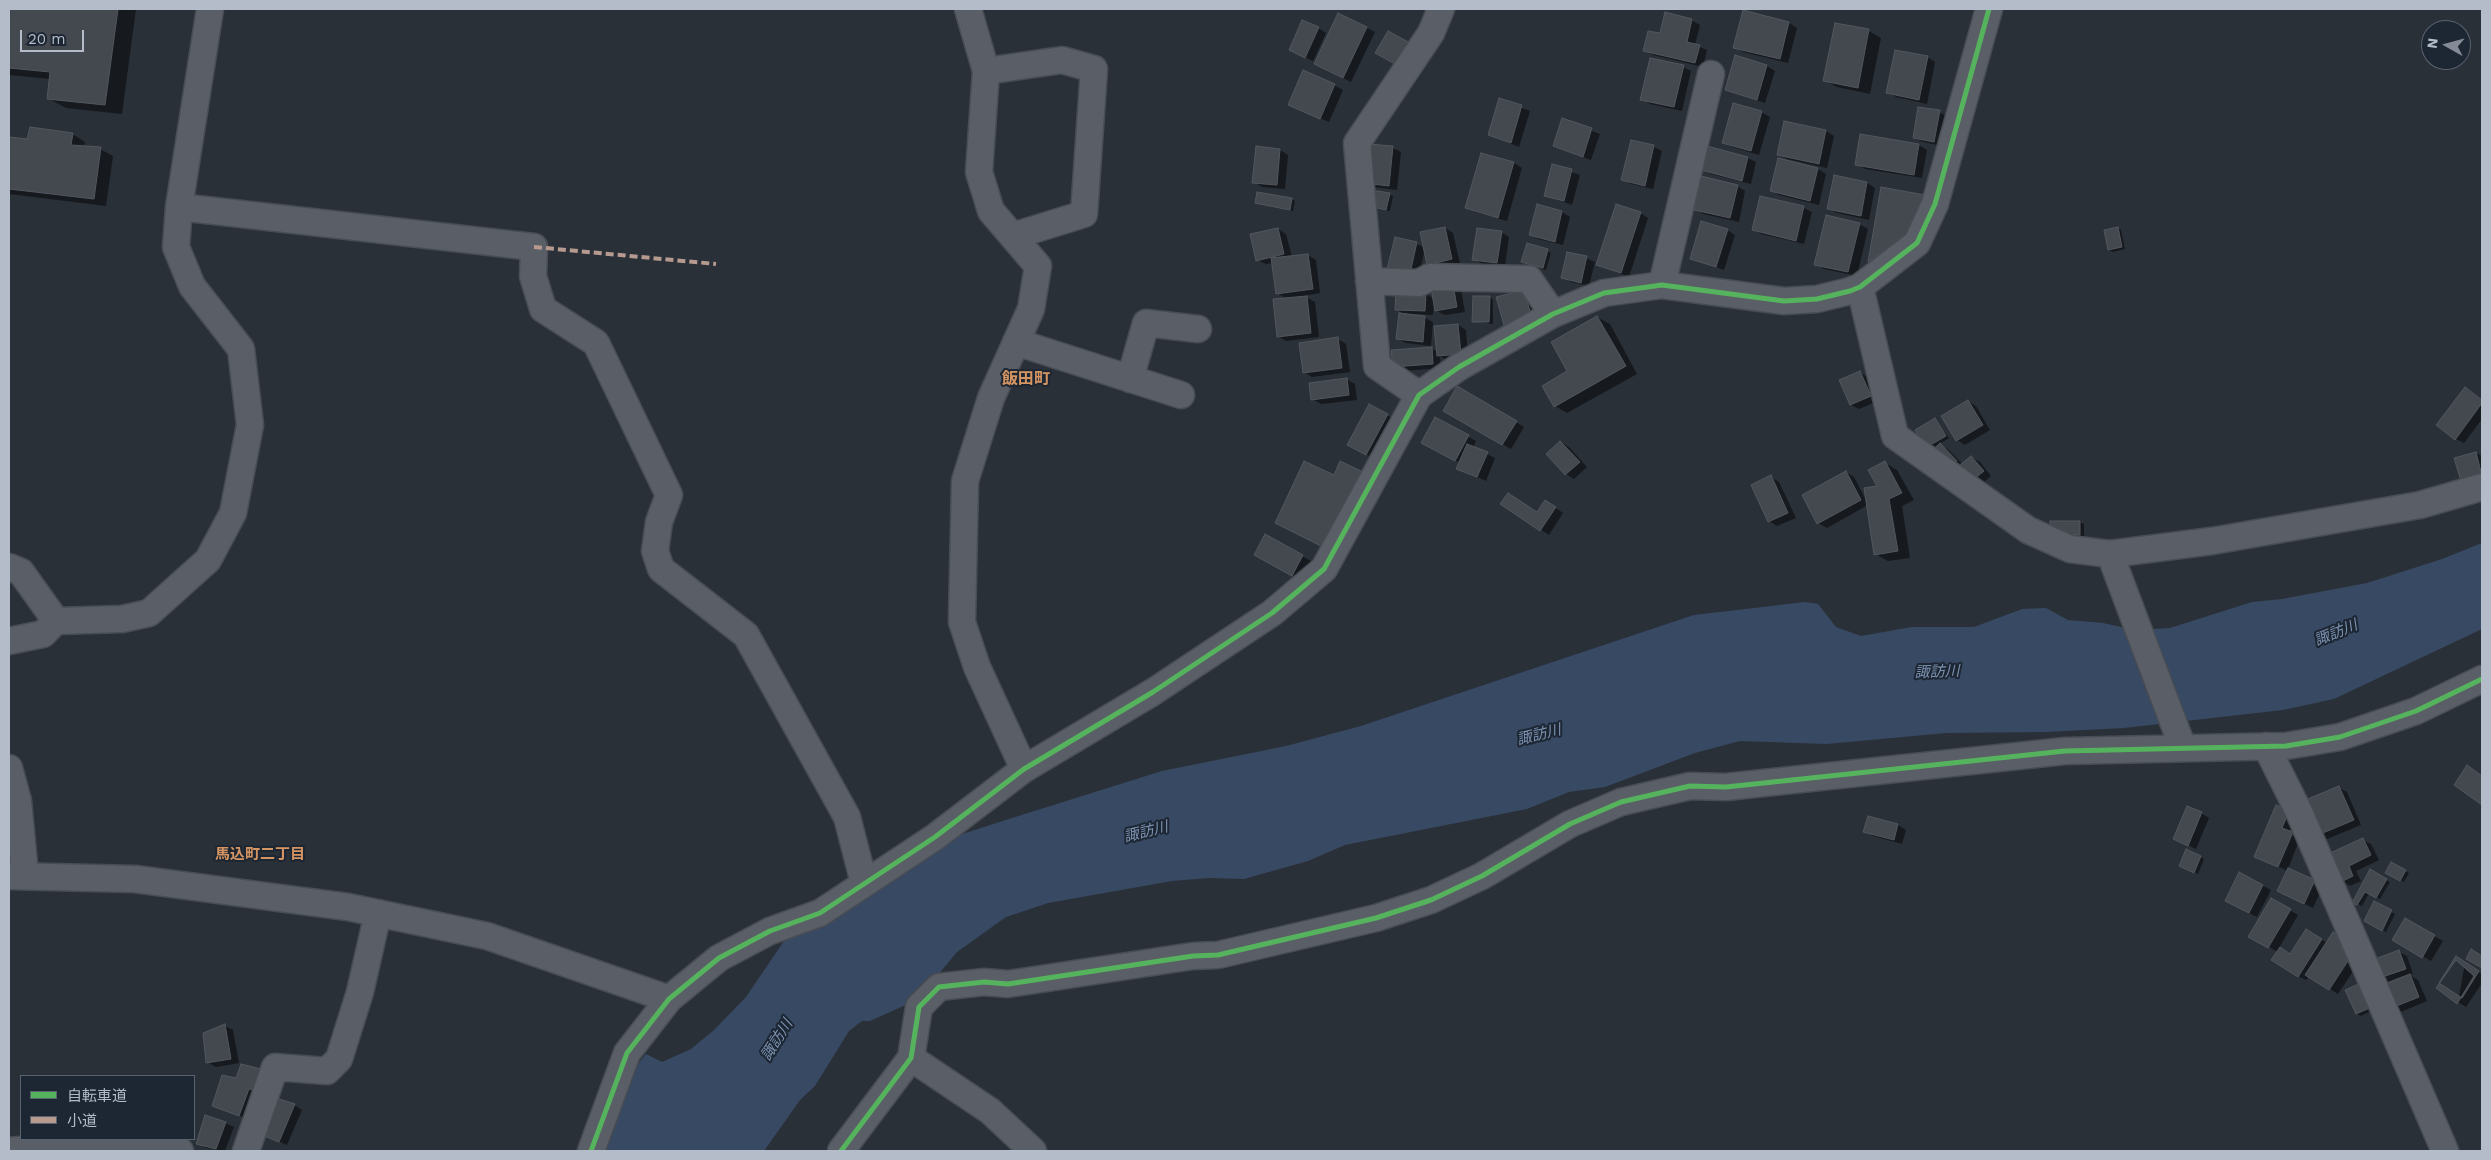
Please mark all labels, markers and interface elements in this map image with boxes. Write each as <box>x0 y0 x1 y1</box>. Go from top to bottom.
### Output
scale bar <box>22 20 86 52</box>
north arrow <box>2421 20 2471 70</box>
text: 20 m <box>28 30 66 48</box>
text: N <box>2424 37 2441 49</box>
district label: 飯田町 <box>1002 369 1050 389</box>
water label: 諏訪川 <box>2312 616 2360 650</box>
water label: 諏訪川 <box>1914 662 1960 682</box>
water label: 諏訪川 <box>1515 721 1563 749</box>
water label: 諏訪川 <box>1122 818 1170 846</box>
district label: 馬込町二丁目 <box>215 846 305 864</box>
water label: 諏訪川 <box>757 1016 797 1064</box>
legend <box>20 1075 195 1140</box>
text: 自転車道 <box>67 1087 127 1105</box>
text: 小道 <box>67 1112 97 1130</box>

